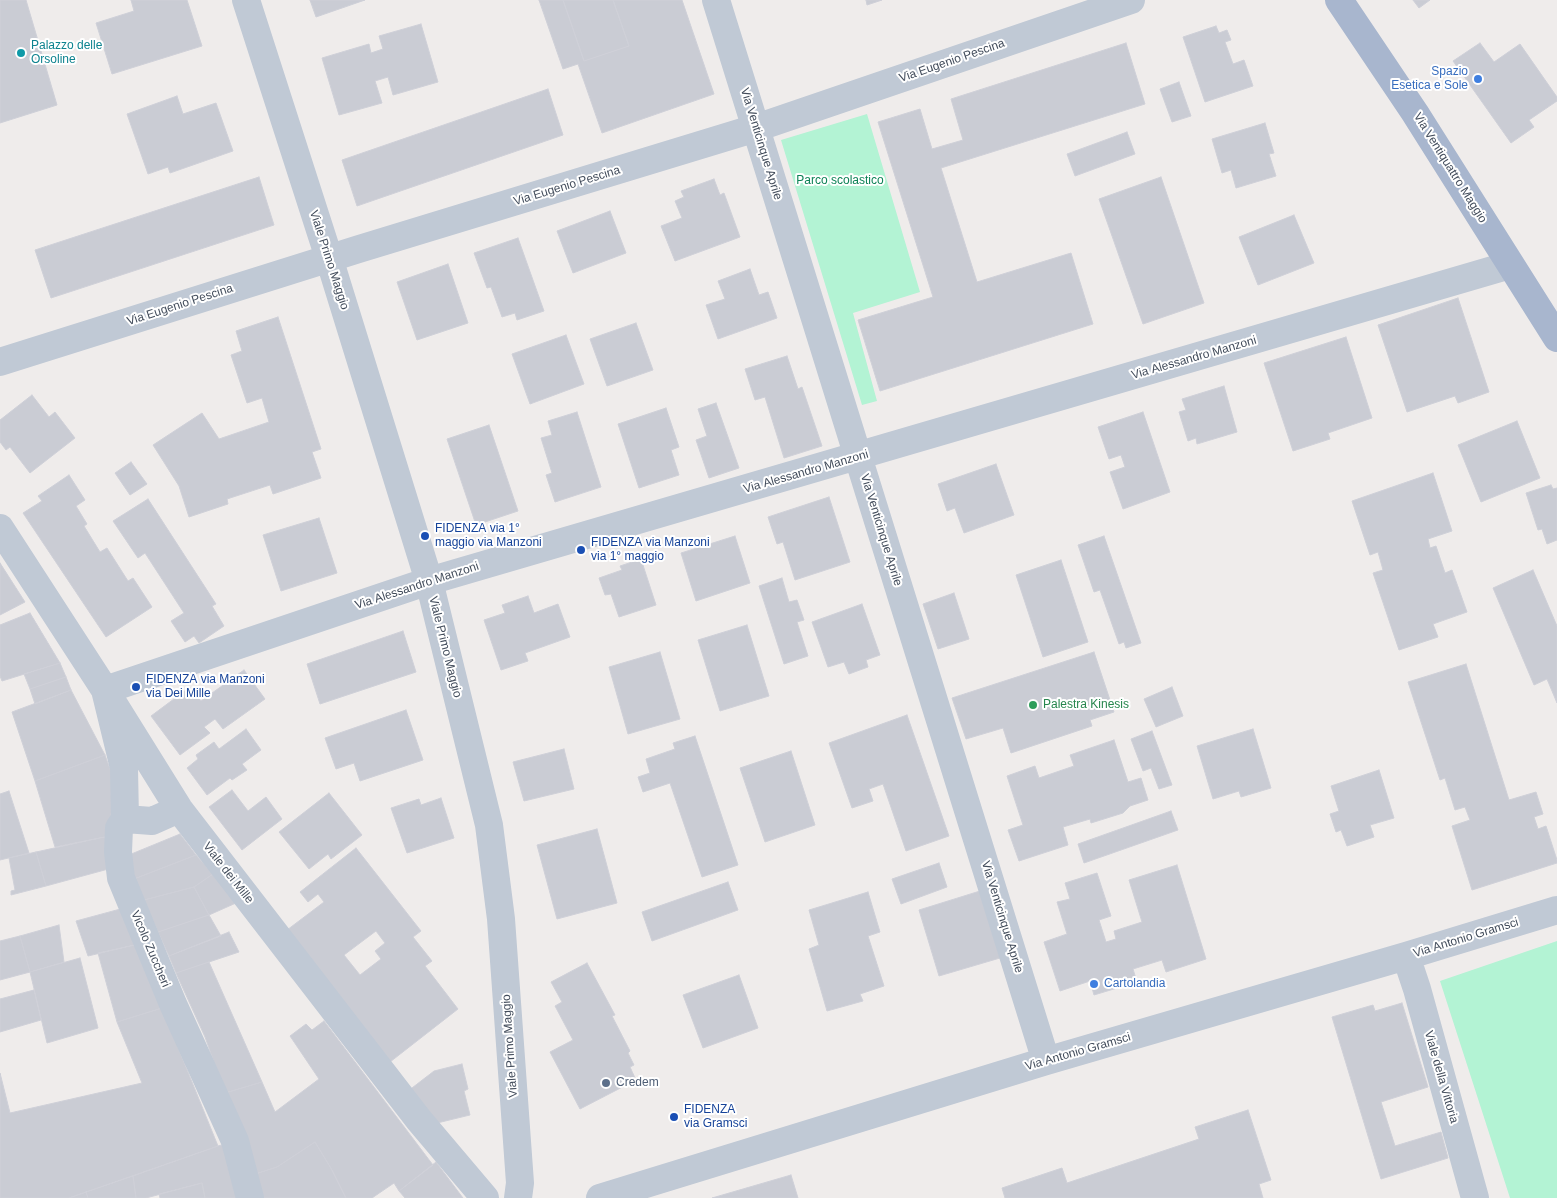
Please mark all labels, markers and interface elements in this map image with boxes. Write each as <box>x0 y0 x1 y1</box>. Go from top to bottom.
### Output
street label: Via Eugenio Pescina <box>897 36 1007 86</box>
place label: Palazzo delle Orsoline <box>31 39 102 67</box>
marker: Palazzo delle Orsoline <box>15 47 27 59</box>
place label: Spazio Esetica e Sole <box>1391 65 1468 93</box>
marker: Spazio Esetica e Sole <box>1472 73 1484 85</box>
street label: Via Venticinque Aprile <box>737 86 785 202</box>
street label: Via Ventiquattro Maggio <box>1410 110 1490 226</box>
street label: Via Eugenio Pescina <box>512 163 622 209</box>
park label: Parco scolastico <box>796 174 884 188</box>
street label: Viale Primo Maggio <box>306 208 352 312</box>
street label: Via Eugenio Pescina <box>125 281 235 329</box>
street label: Via Alessandro Manzoni <box>1130 333 1258 383</box>
street label: Via Alessandro Manzoni <box>742 447 870 497</box>
street label: Via Venticinque Aprile <box>857 472 905 588</box>
place label: FIDENZA via 1° maggio via Manzoni <box>435 522 542 550</box>
marker: FIDENZA via 1° maggio via Manzoni <box>419 530 431 542</box>
place label: FIDENZA via Manzoni via 1° maggio <box>591 536 710 564</box>
marker: FIDENZA via Manzoni via 1° maggio <box>575 544 587 556</box>
street label: Via Alessandro Manzoni <box>353 559 481 613</box>
street label: Viale Primo Maggio <box>425 595 465 699</box>
place label: FIDENZA via Manzoni via Dei Mille <box>146 673 265 701</box>
marker: FIDENZA via Manzoni via Dei Mille <box>130 681 142 693</box>
place label: Palestra Kinesis <box>1043 698 1129 712</box>
marker: Palestra Kinesis <box>1027 699 1039 711</box>
street label: Viale dei Mille <box>200 839 256 907</box>
street label: Via Venticinque Aprile <box>978 859 1026 975</box>
street label: Vicolo Zuccheri <box>127 909 173 989</box>
street label: Via Antonio Gramsci <box>1412 915 1520 961</box>
place label: Cartolandia <box>1104 977 1165 991</box>
marker: Cartolandia <box>1088 978 1100 990</box>
street label: Viale Primo Maggio <box>499 994 521 1098</box>
street label: Viale della Vittoria <box>1421 1029 1461 1125</box>
street label: Via Antonio Gramsci <box>1024 1030 1132 1074</box>
place label: Credem <box>616 1076 659 1090</box>
marker: Credem <box>600 1077 612 1089</box>
place label: FIDENZA via Gramsci <box>684 1103 747 1131</box>
marker: FIDENZA via Gramsci <box>668 1111 680 1123</box>

